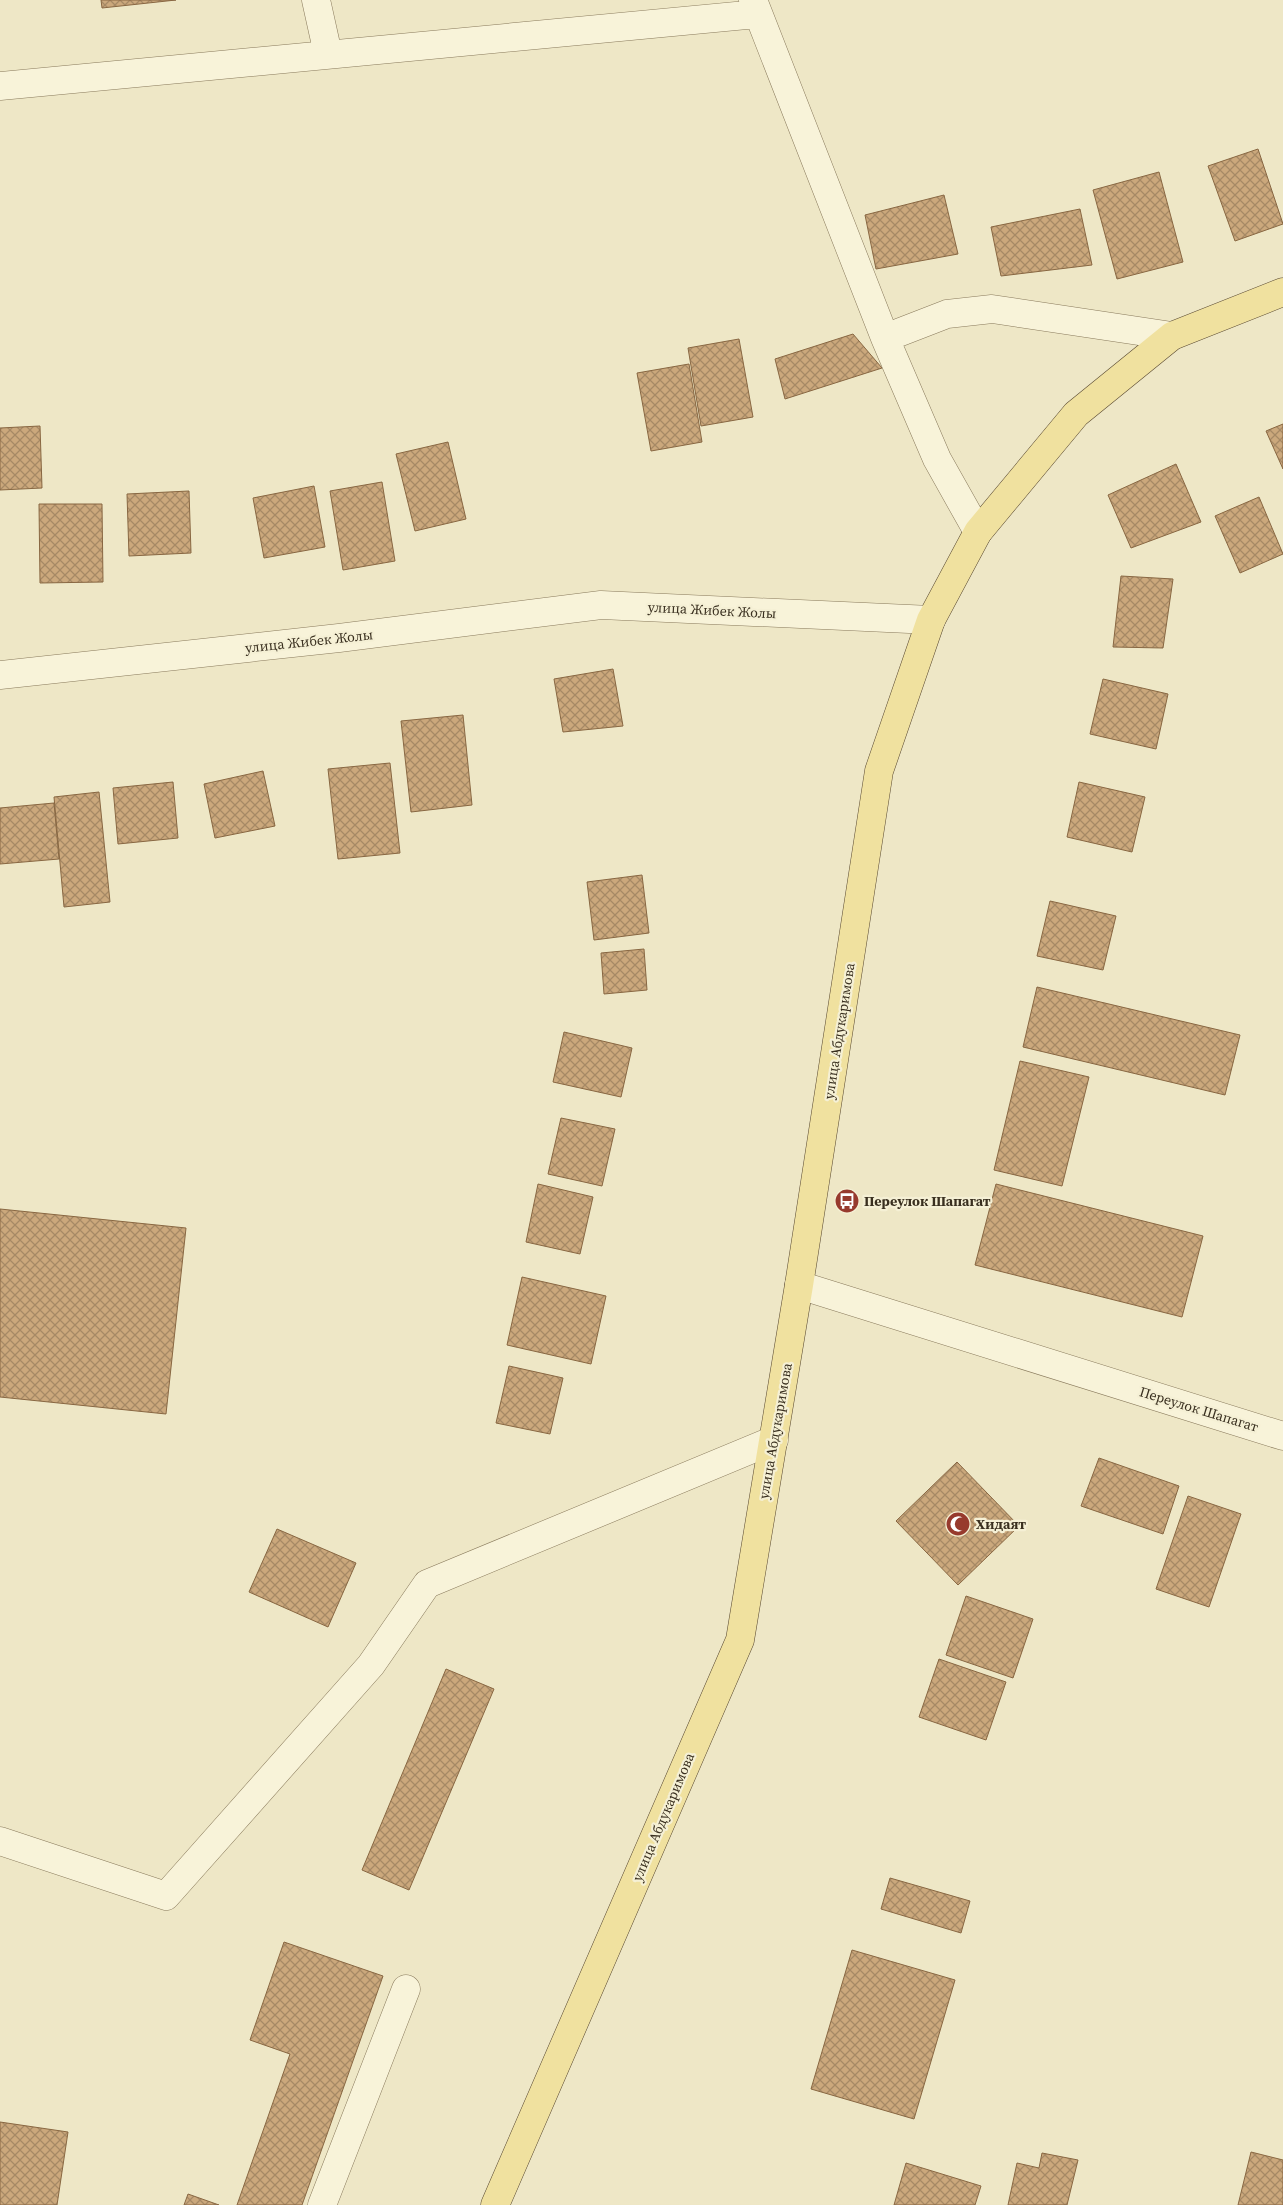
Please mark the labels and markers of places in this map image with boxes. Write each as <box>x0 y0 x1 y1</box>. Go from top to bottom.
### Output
bus stop icon: Переулок Шапагат <box>834 1188 860 1214</box>
place label: Переулок Шапагат <box>864 1191 991 1211</box>
mosque icon: Хидаят <box>945 1511 971 1537</box>
place label: Хидаят <box>976 1514 1026 1534</box>

